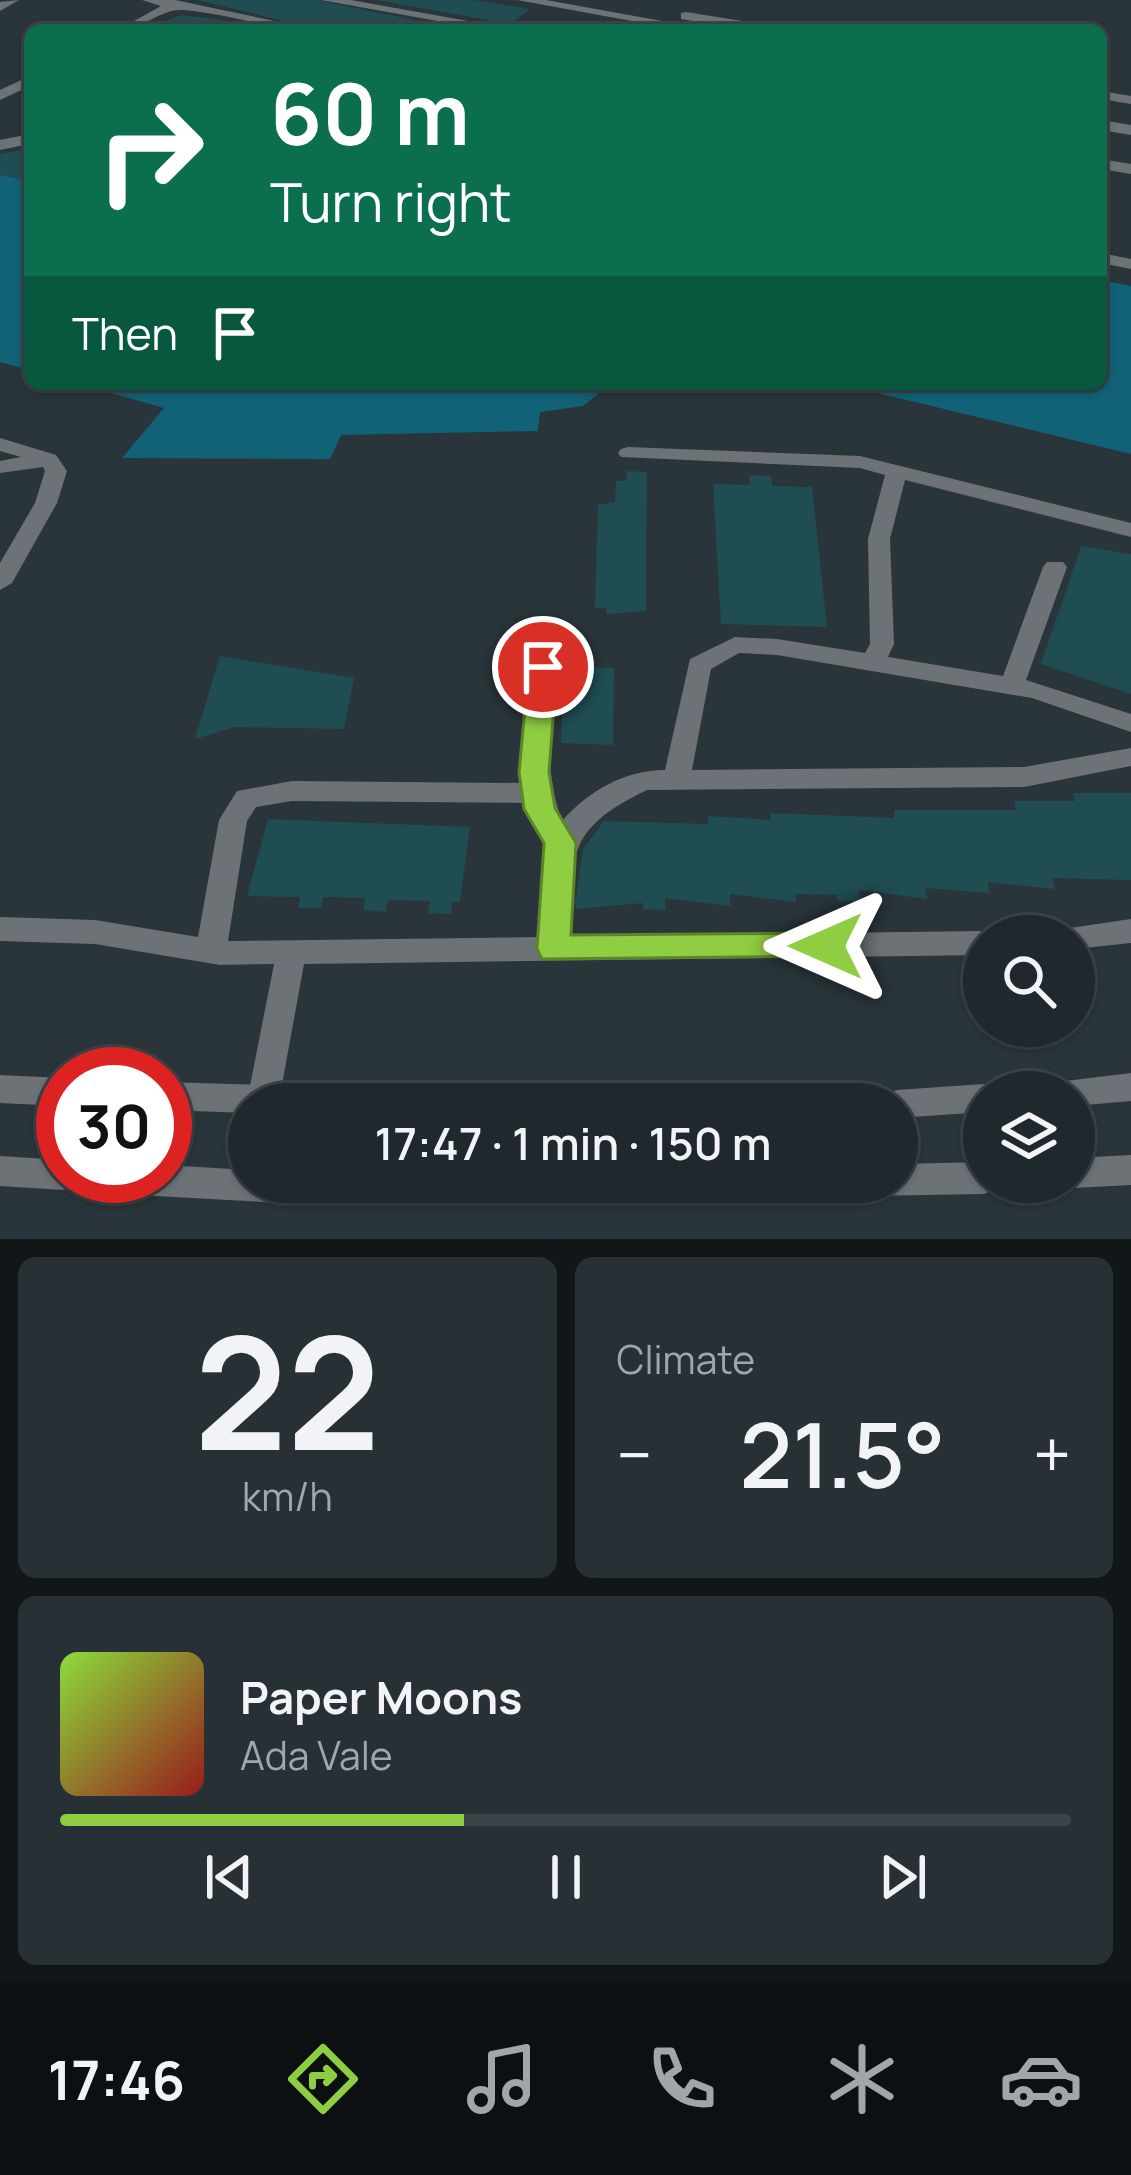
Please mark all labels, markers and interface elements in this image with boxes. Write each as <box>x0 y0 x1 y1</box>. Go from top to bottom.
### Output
text: 60 m <box>270 55 470 170</box>
icon: right <box>72 72 228 228</box>
text: Turn right <box>270 164 512 238</box>
icon: arrive <box>202 300 268 366</box>
text: Then <box>72 302 178 364</box>
pin <box>492 616 594 718</box>
icon: arrive <box>510 634 576 700</box>
position arrow <box>763 883 889 1009</box>
map controls <box>963 915 1095 1203</box>
button: search <box>963 915 1095 1047</box>
speed limit sign: 30 <box>36 1047 192 1203</box>
button: layers <box>963 1071 1095 1203</box>
text: 17:47 · 1 min · 150 m <box>375 1112 771 1174</box>
text: 22 <box>194 1284 380 1497</box>
text: Climate <box>617 1332 755 1386</box>
text: 21.5° <box>740 1392 946 1515</box>
text: − <box>617 1409 652 1499</box>
text: + <box>1033 1409 1071 1499</box>
text: km/h <box>242 1469 333 1523</box>
text: Paper Moons <box>240 1666 522 1728</box>
text: Ada Vale <box>240 1728 393 1782</box>
icon: previous <box>196 1844 262 1910</box>
icon: pause <box>533 1844 599 1910</box>
icon: next <box>870 1844 936 1910</box>
icon: directions <box>281 2037 365 2121</box>
icon: music <box>460 2037 544 2121</box>
icon: phone <box>640 2037 724 2121</box>
icon: climate <box>820 2037 904 2121</box>
icon: car <box>999 2037 1083 2121</box>
text: 17:46 <box>48 2042 185 2116</box>

